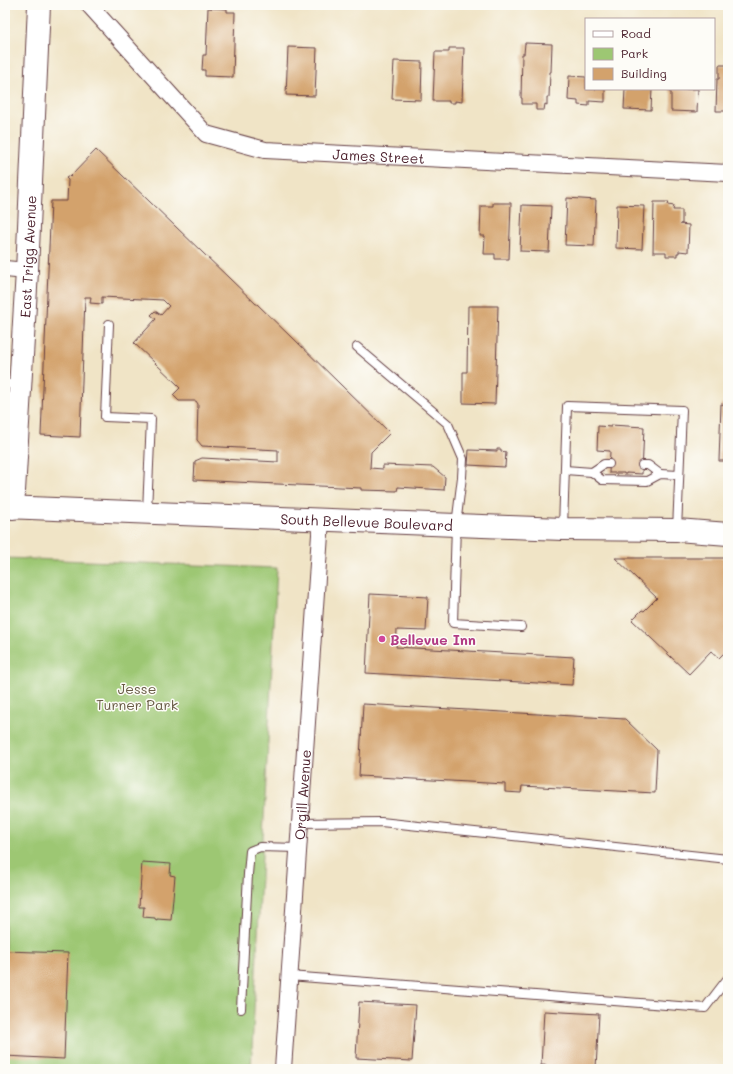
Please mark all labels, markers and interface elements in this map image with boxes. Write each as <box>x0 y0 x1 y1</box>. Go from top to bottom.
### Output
legend <box>585 18 715 90</box>
text: Road <box>621 25 651 41</box>
text: Park <box>621 45 648 61</box>
text: Building <box>621 65 667 81</box>
street label: James Street <box>332 144 425 167</box>
street label: East Trigg Avenue <box>15 195 40 318</box>
street label: South Bellevue Boulevard <box>280 509 453 534</box>
place label: Bellevue Inn <box>390 630 476 649</box>
marker: Bellevue Inn <box>377 634 387 644</box>
park label: Jesse Turner Park <box>96 679 178 714</box>
street label: Orgill Avenue <box>289 749 315 840</box>

